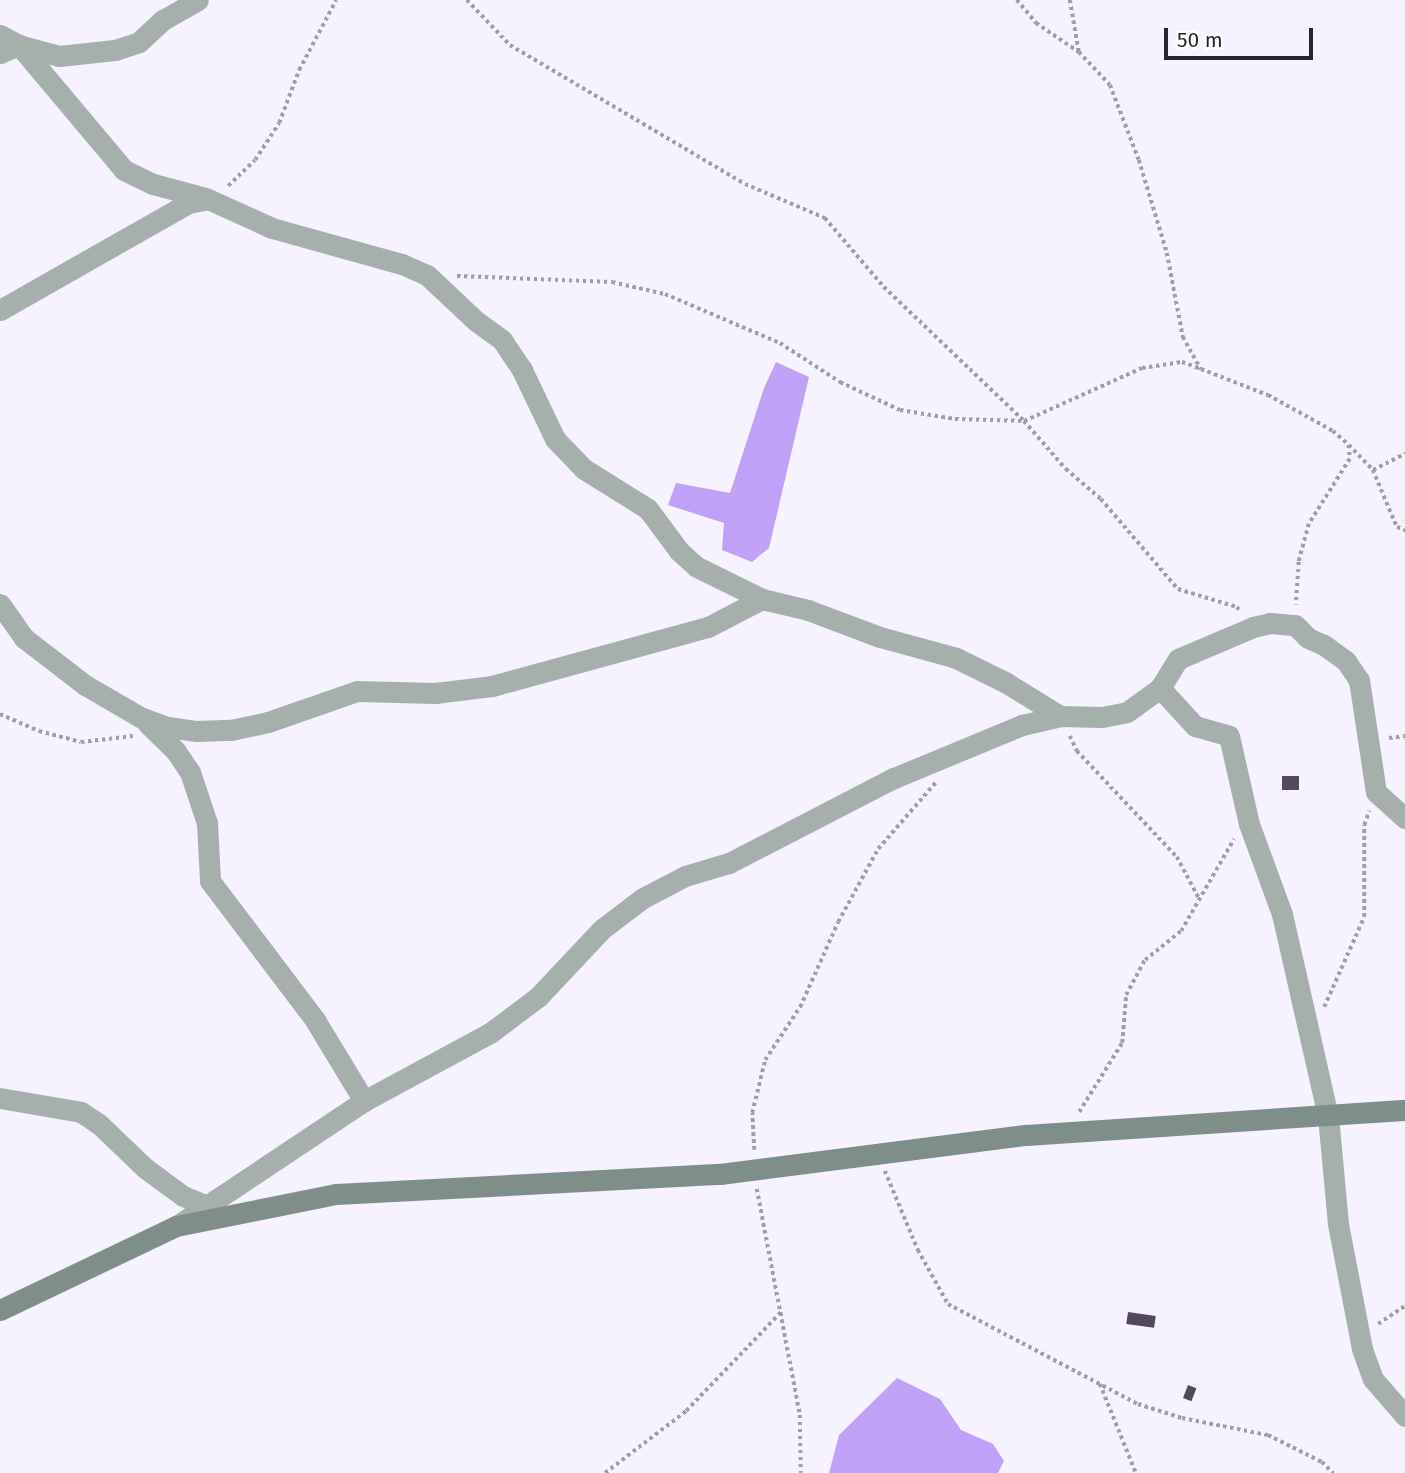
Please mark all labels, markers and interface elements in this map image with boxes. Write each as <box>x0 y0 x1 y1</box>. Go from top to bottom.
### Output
scale bar <box>1167 14 1316 58</box>
text: 50 m <box>1177 27 1223 53</box>

